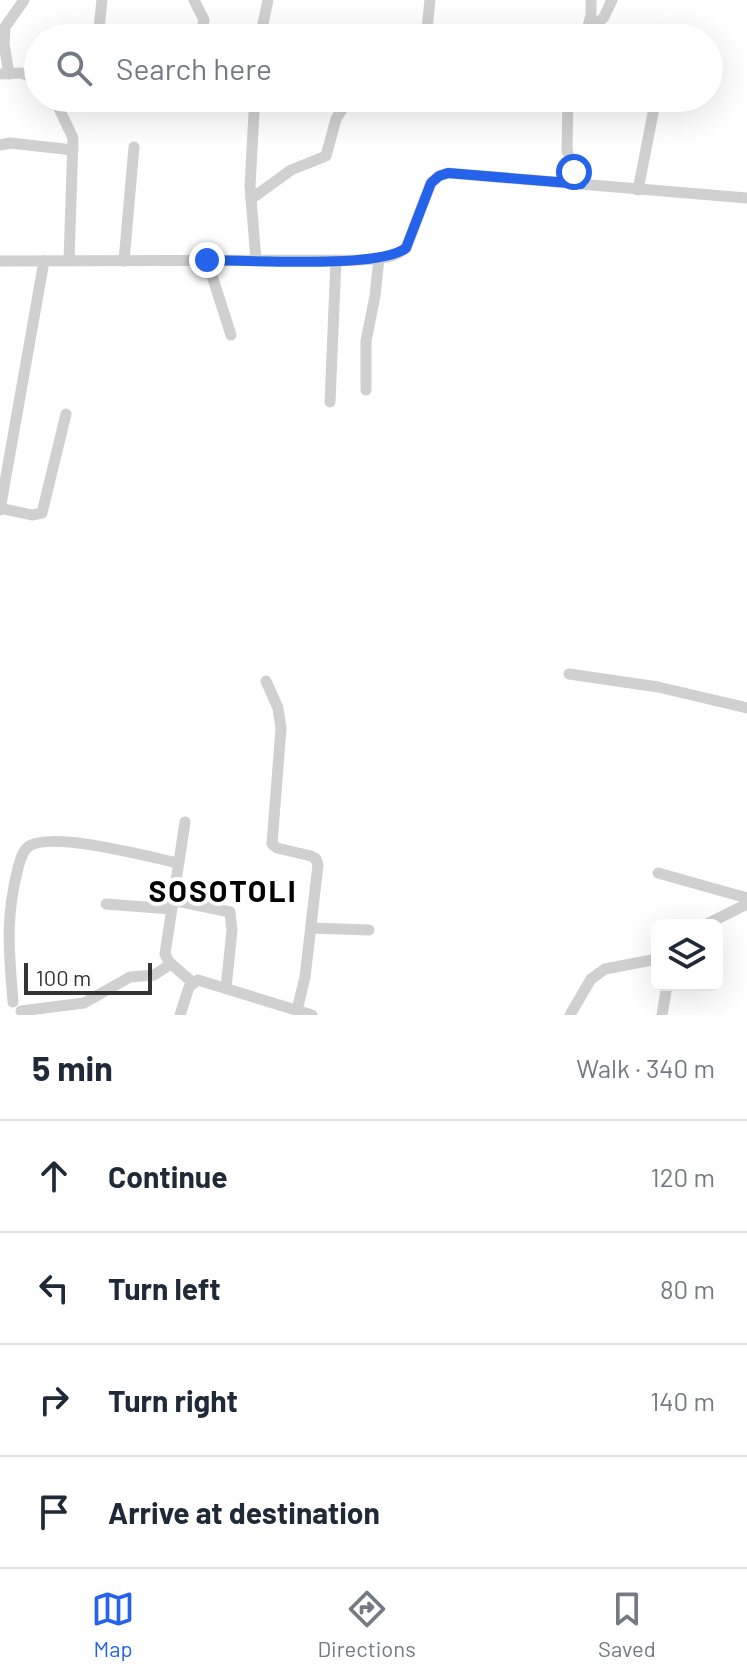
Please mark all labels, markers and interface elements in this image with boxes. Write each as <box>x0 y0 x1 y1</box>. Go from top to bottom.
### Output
search box <box>24 24 723 112</box>
icon: search <box>52 46 96 90</box>
text: Search here <box>116 50 272 86</box>
route start <box>556 154 592 190</box>
route end <box>189 242 225 278</box>
district label: SOSOTOLI <box>148 872 298 908</box>
map controls <box>651 919 723 991</box>
button: layers <box>651 919 723 991</box>
scale bar <box>24 959 152 995</box>
text: 100 m <box>36 964 91 990</box>
text: 5 min <box>32 1047 113 1088</box>
text: Walk · 340 m <box>576 1052 715 1083</box>
icon: ahead <box>32 1154 76 1198</box>
text: Continue <box>108 1158 228 1194</box>
text: 120 m <box>651 1161 715 1192</box>
icon: left <box>32 1266 76 1310</box>
text: Turn left <box>108 1270 221 1306</box>
text: 80 m <box>660 1273 715 1304</box>
icon: right <box>32 1378 76 1422</box>
text: Turn right <box>108 1382 238 1418</box>
text: 140 m <box>650 1385 715 1416</box>
icon: arrive <box>32 1490 76 1534</box>
text: Arrive at destination <box>108 1494 380 1530</box>
tab: Map <box>91 1587 135 1661</box>
tab: Directions <box>317 1587 416 1661</box>
tab: Saved <box>598 1587 656 1661</box>

